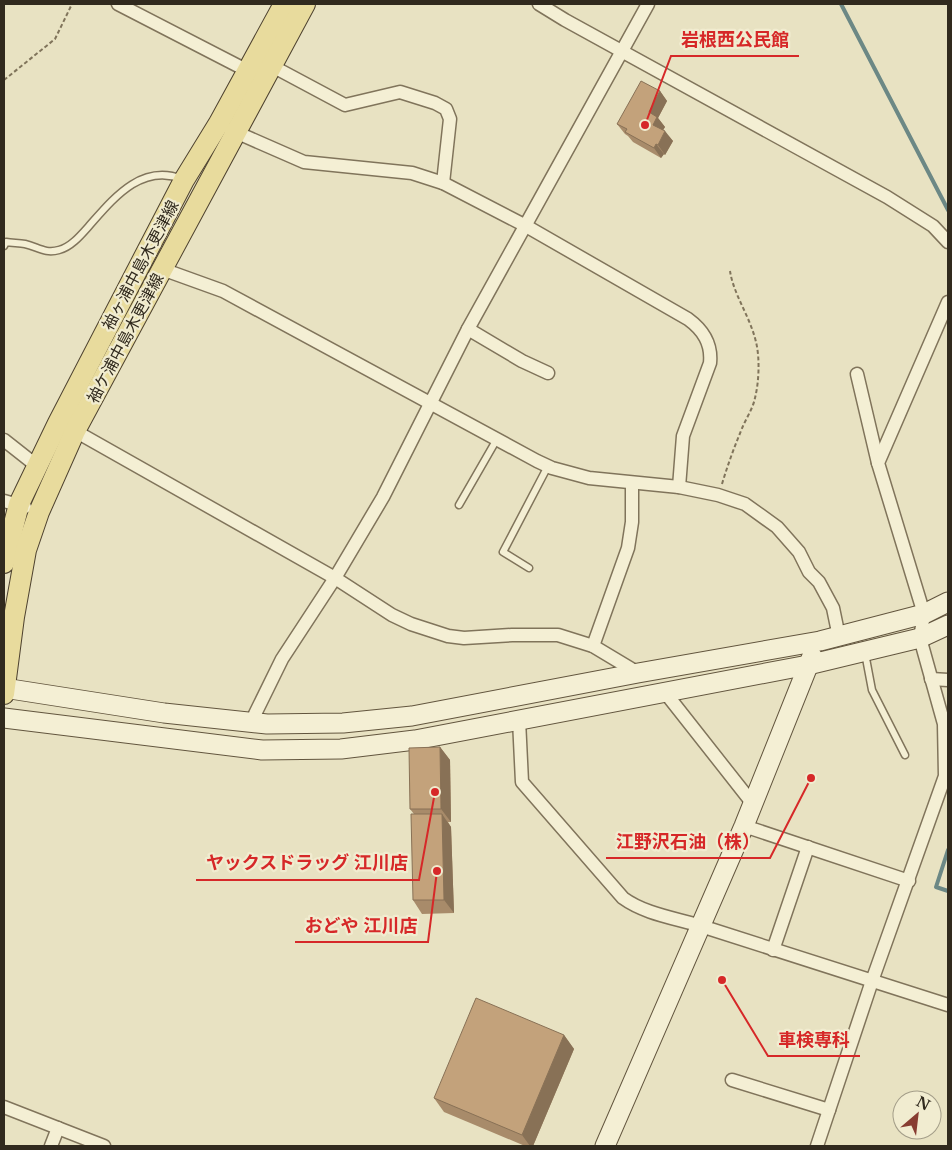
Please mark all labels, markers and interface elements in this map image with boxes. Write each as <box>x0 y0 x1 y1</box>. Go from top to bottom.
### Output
callout: 岩根西公民館 <box>671 23 799 56</box>
text: 岩根西公民館 <box>681 29 789 51</box>
street label: 袖ヶ浦中島木更津線 <box>97 197 183 333</box>
street label: 袖ケ浦中島木更津線 <box>82 270 168 406</box>
callout: 江野沢石油（株） <box>606 825 770 858</box>
text: 江野沢石油（株） <box>616 831 760 853</box>
callout: ヤックスドラッグ 江川店 <box>196 847 419 880</box>
text: ヤックスドラッグ 江川店 <box>206 852 408 874</box>
callout: おどや 江川店 <box>295 909 428 942</box>
text: おどや 江川店 <box>305 915 417 937</box>
callout: 車検専科 <box>768 1023 860 1056</box>
text: 車検専科 <box>778 1029 850 1051</box>
north arrow <box>892 1090 942 1140</box>
text: N <box>913 1092 933 1115</box>

